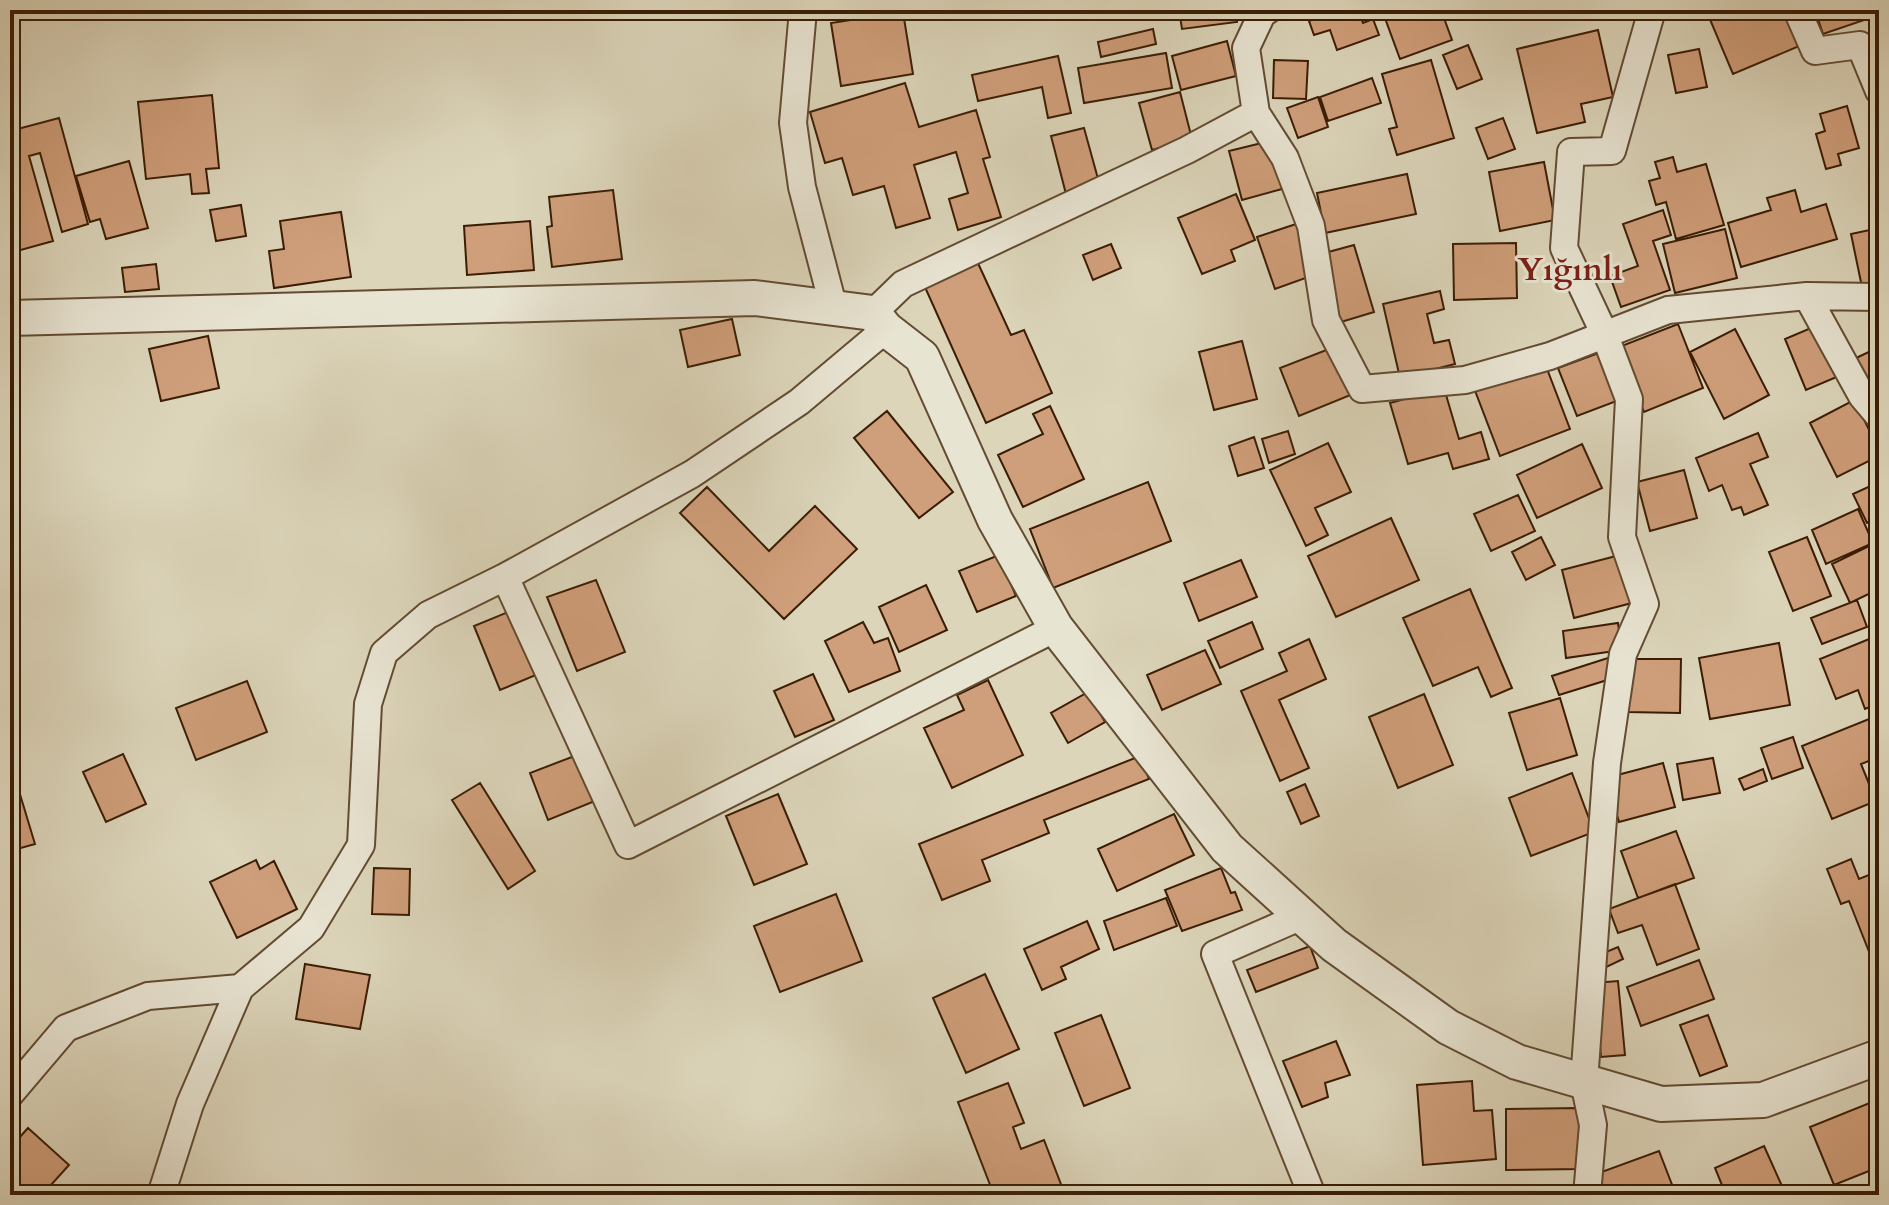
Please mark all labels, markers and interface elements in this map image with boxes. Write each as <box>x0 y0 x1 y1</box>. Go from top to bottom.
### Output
district label: Yığınlı <box>1517 248 1623 292</box>

